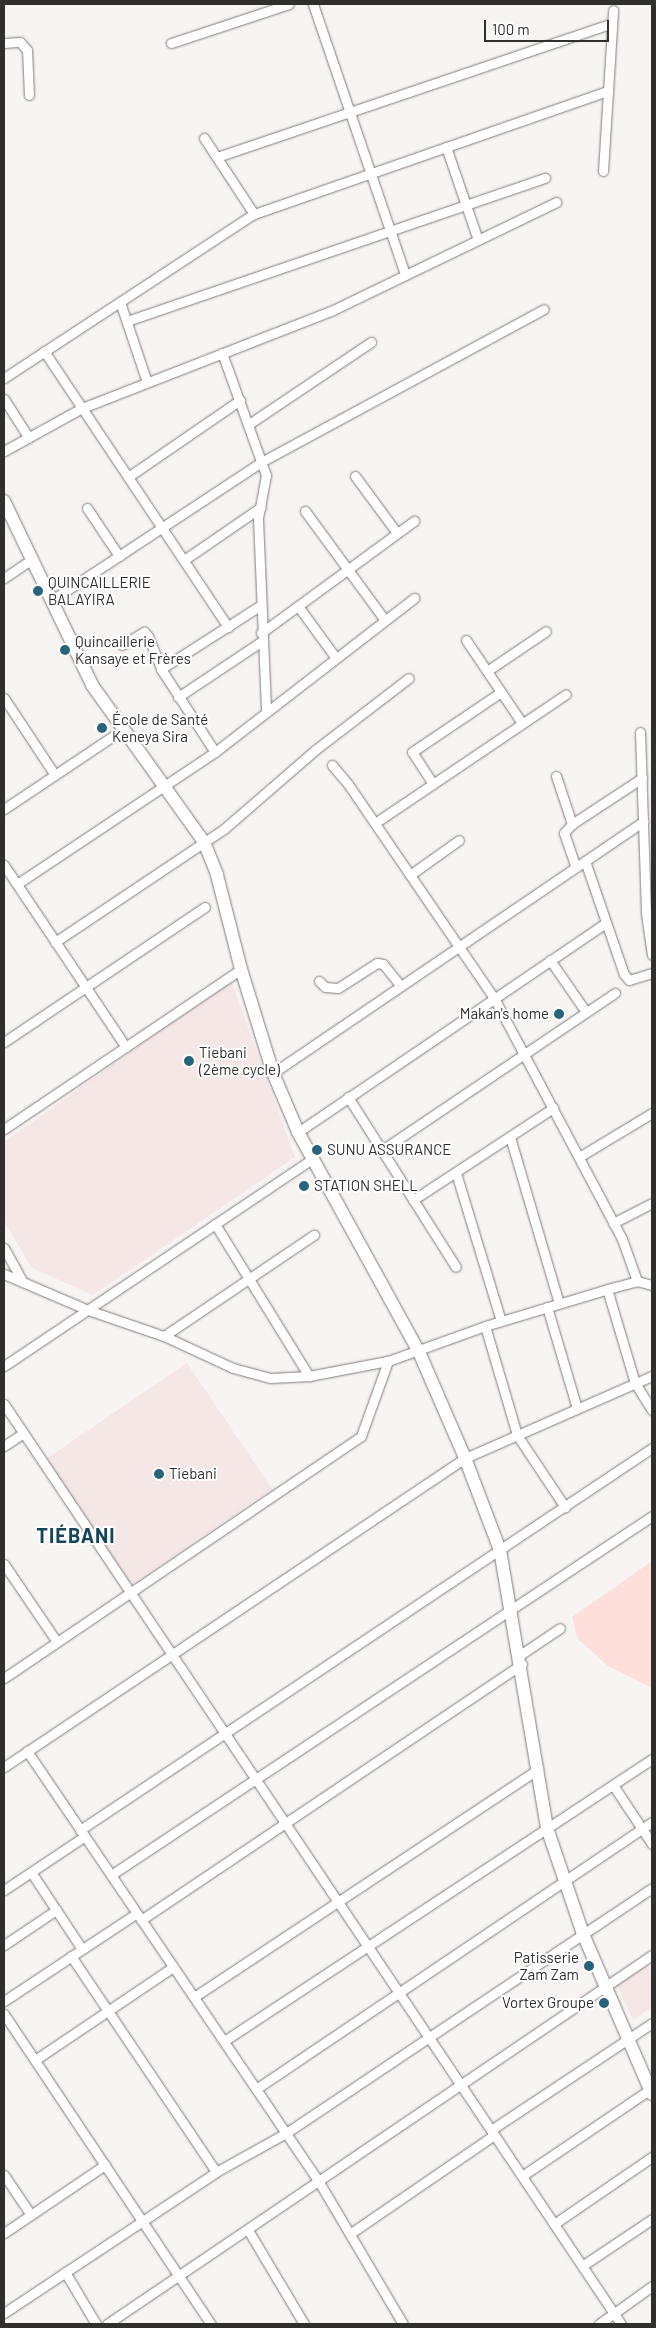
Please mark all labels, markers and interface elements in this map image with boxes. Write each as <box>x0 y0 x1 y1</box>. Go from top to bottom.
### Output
scale bar <box>486 10 611 42</box>
text: 100 m <box>492 20 530 38</box>
place label: QUINCAILLERIE BALAYIRA <box>48 573 151 608</box>
marker: QUINCAILLERIE BALAYIRA <box>32 585 44 597</box>
place label: Quincaillerie Kansaye et Frères <box>75 632 191 667</box>
marker: Quincaillerie Kansaye et Frères <box>59 644 71 656</box>
place label: École de Santé Keneya Sira <box>112 710 208 745</box>
marker: École de Santé Keneya Sira <box>96 722 108 734</box>
place label: Makan's home <box>460 1005 549 1023</box>
marker: Makan's home <box>553 1008 565 1020</box>
place label: Tiebani (2ème cycle) <box>199 1043 280 1078</box>
marker: Tiebani (2ème cycle) <box>183 1055 195 1067</box>
place label: SUNU ASSURANCE <box>327 1141 451 1159</box>
marker: SUNU ASSURANCE <box>311 1144 323 1156</box>
place label: STATION SHELL <box>314 1177 418 1195</box>
marker: STATION SHELL <box>298 1180 310 1192</box>
place label: Tiebani <box>169 1465 217 1483</box>
marker: Tiebani <box>153 1468 165 1480</box>
district label: TIÉBANI <box>35 1523 117 1547</box>
place label: Patisserie Zam Zam <box>514 1948 579 1983</box>
marker: Patisserie Zam Zam <box>583 1960 595 1972</box>
place label: Vortex Groupe <box>502 1994 594 2012</box>
marker: Vortex Groupe <box>598 1997 610 2009</box>

